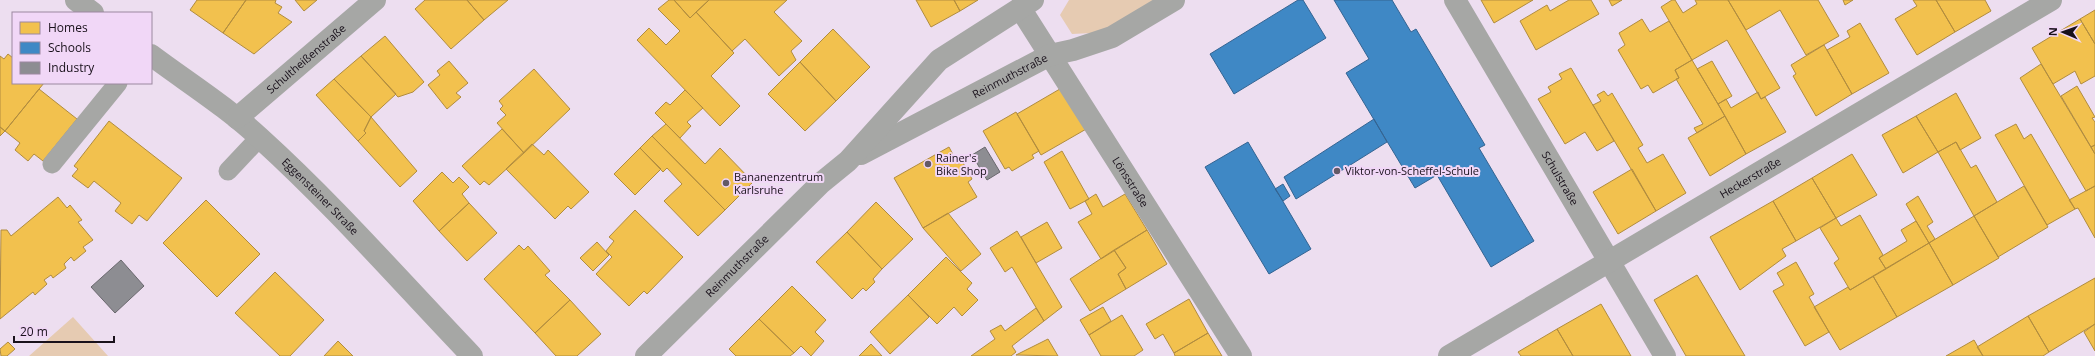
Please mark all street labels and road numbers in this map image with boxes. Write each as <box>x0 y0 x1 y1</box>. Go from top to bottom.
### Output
street label: Schultheißenstraße <box>263 20 349 97</box>
street label: Reinmuthstraße <box>969 50 1050 101</box>
street label: Schulstraße <box>1539 148 1582 208</box>
street label: Lönsstraße <box>1109 153 1153 210</box>
street label: Heckerstraße <box>1717 153 1783 201</box>
street label: Eggensteiner Straße <box>279 154 362 238</box>
street label: Reinmuthstraße <box>702 231 771 300</box>

